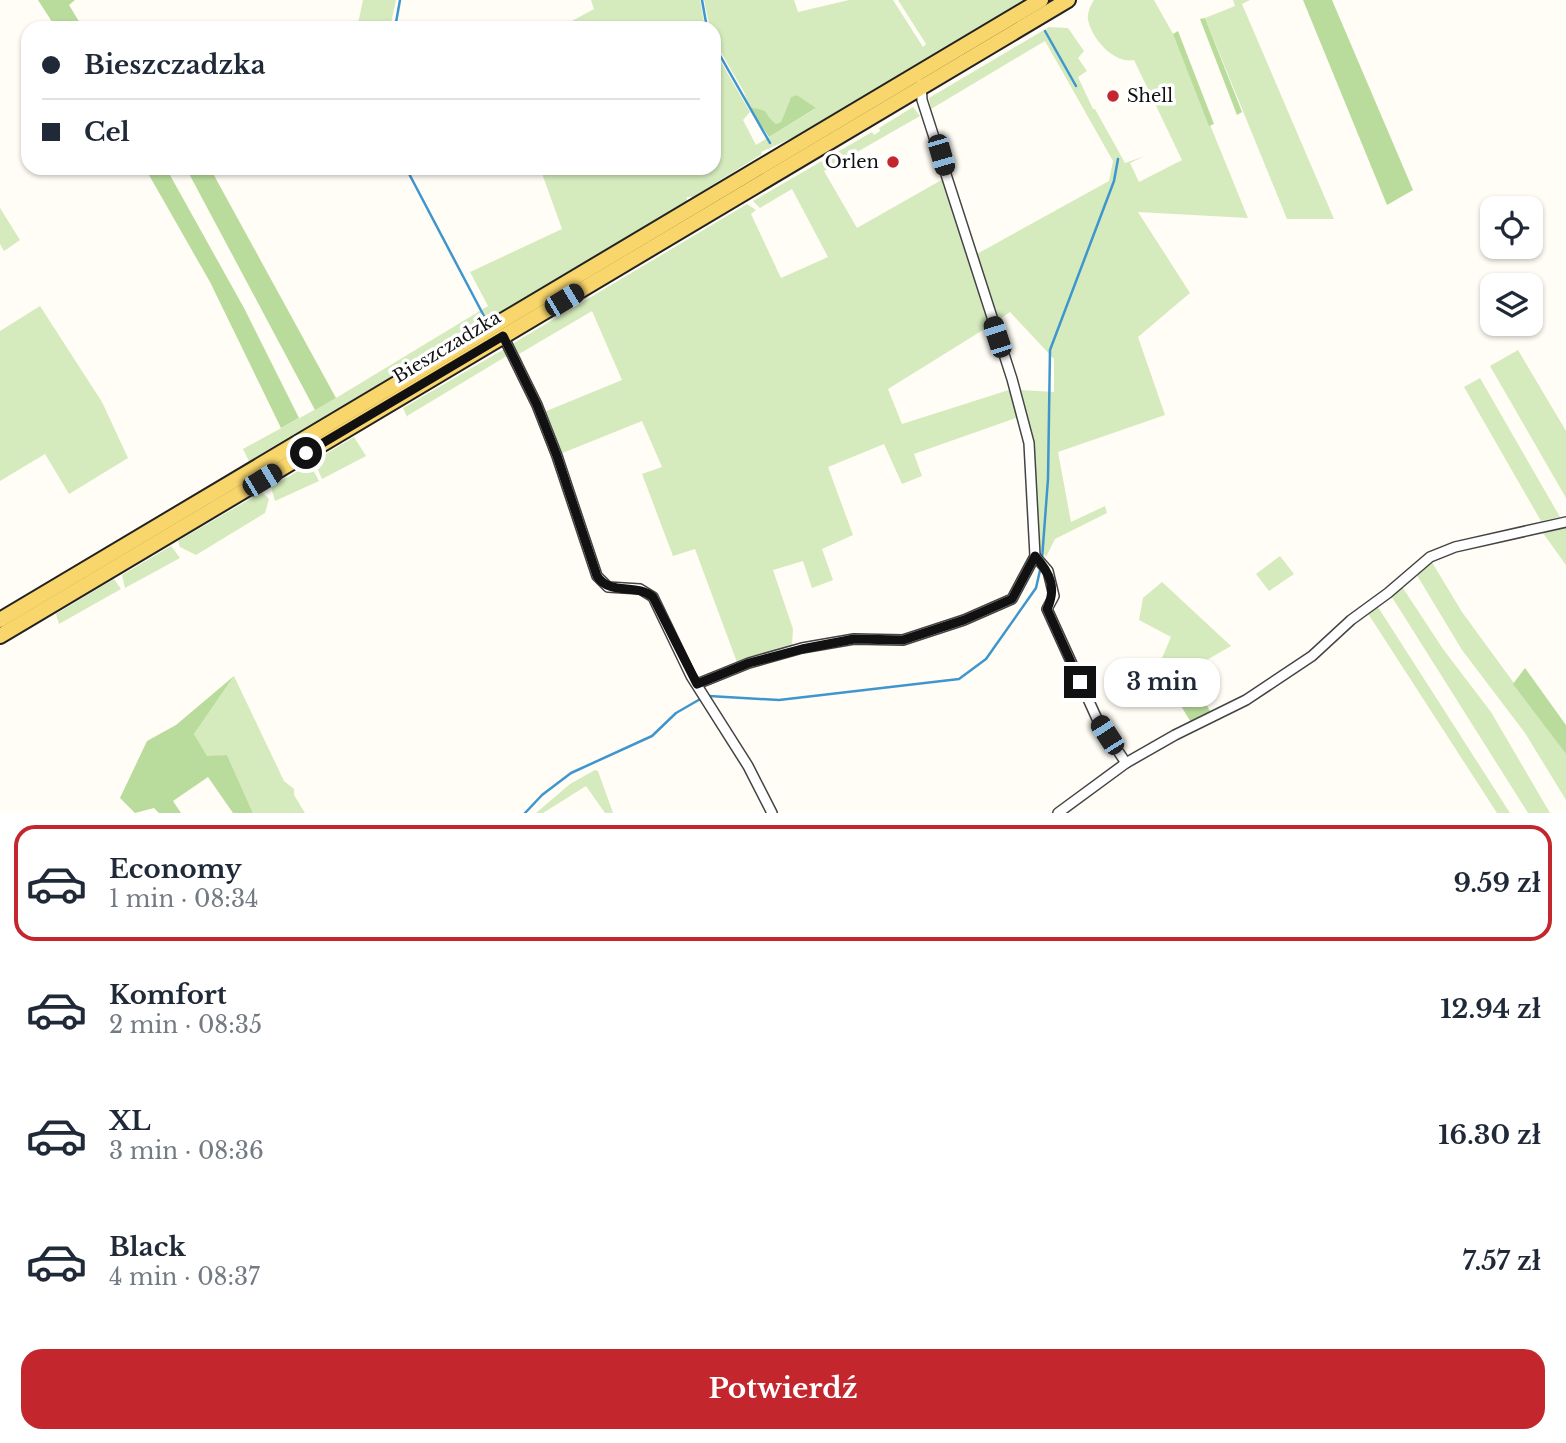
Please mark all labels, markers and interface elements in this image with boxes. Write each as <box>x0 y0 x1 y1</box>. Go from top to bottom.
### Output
text: Bieszczadzka <box>84 49 266 81</box>
place label: Shell <box>1127 85 1173 107</box>
marker: Shell <box>1105 88 1121 104</box>
text: Cel <box>84 116 130 148</box>
car <box>926 132 957 178</box>
place label: Orlen <box>825 151 879 173</box>
marker: Orlen <box>885 154 901 170</box>
map controls <box>1480 196 1543 336</box>
button: locate <box>1480 196 1543 259</box>
button: layers <box>1480 273 1543 336</box>
car <box>541 280 588 320</box>
street label: Bieszczadzka <box>389 306 505 388</box>
car <box>981 314 1014 360</box>
route start <box>290 437 322 469</box>
car <box>239 460 286 500</box>
callout: 3 min <box>1104 658 1220 706</box>
route end <box>1064 666 1096 698</box>
text: 3 min <box>1126 668 1198 696</box>
car <box>1087 712 1128 758</box>
icon: car <box>25 852 88 915</box>
text: Economy <box>109 853 242 885</box>
text: 9.59 zł <box>1453 867 1541 899</box>
text: 1 min · 08:34 <box>109 885 259 913</box>
icon: car <box>25 978 88 1041</box>
text: Komfort <box>109 979 227 1011</box>
text: 12.94 zł <box>1440 993 1541 1025</box>
text: 2 min · 08:35 <box>109 1011 262 1039</box>
icon: car <box>25 1104 88 1167</box>
text: XL <box>109 1105 151 1137</box>
text: 16.30 zł <box>1438 1119 1541 1151</box>
text: 3 min · 08:36 <box>109 1137 264 1165</box>
icon: car <box>25 1230 88 1293</box>
text: Black <box>109 1231 186 1263</box>
text: 7.57 zł <box>1462 1245 1541 1277</box>
text: 4 min · 08:37 <box>109 1263 260 1291</box>
button: Potwierdź <box>21 1349 1545 1429</box>

